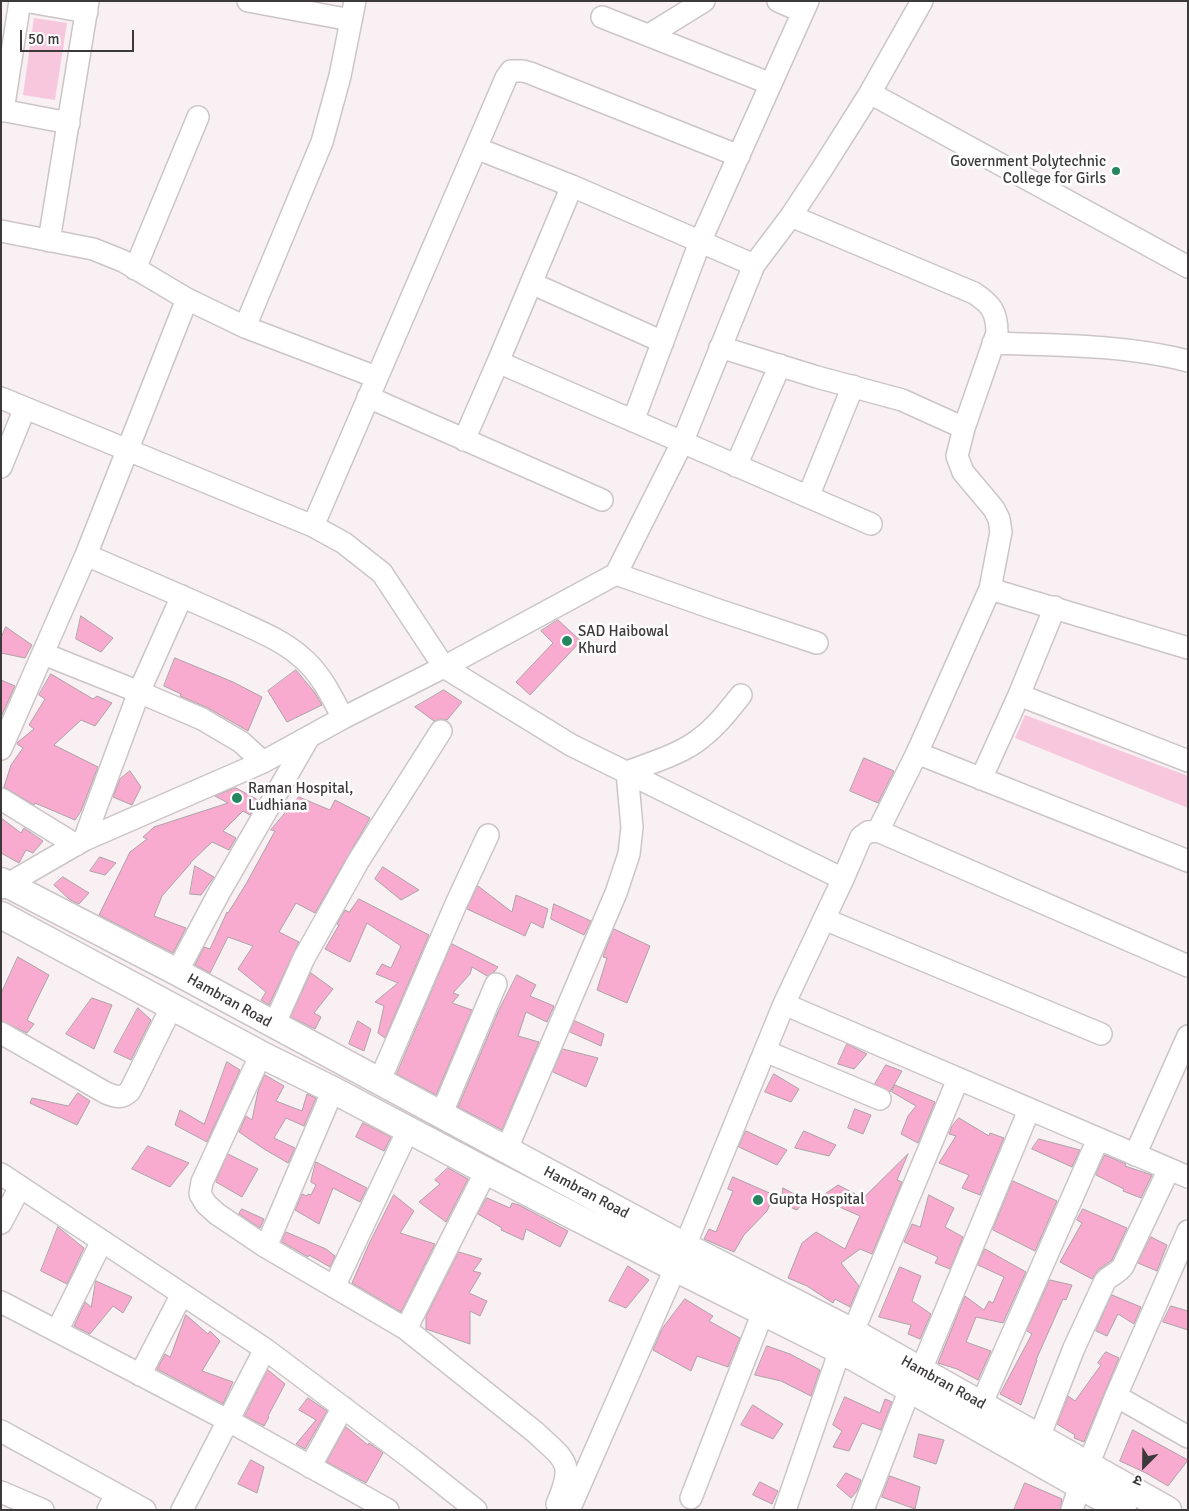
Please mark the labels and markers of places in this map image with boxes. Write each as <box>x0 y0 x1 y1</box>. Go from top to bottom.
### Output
place label: Government Polytechnic College for Girls <box>950 153 1106 188</box>
marker: Government Polytechnic College for Girls <box>1110 165 1122 177</box>
place label: SAD Haibowal Khurd <box>578 623 669 658</box>
marker: SAD Haibowal Khurd <box>560 634 574 648</box>
place label: Raman Hospital, Ludhiana <box>248 780 353 815</box>
marker: Raman Hospital, Ludhiana <box>230 791 244 805</box>
place label: Gupta Hospital <box>769 1191 865 1209</box>
marker: Gupta Hospital <box>751 1193 765 1207</box>

